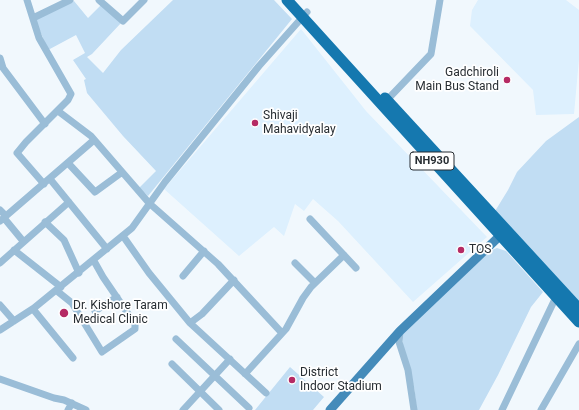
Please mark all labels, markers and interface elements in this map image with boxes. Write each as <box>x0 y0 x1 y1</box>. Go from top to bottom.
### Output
place label: Gadchiroli Main Bus Stand <box>415 66 499 94</box>
marker: Gadchiroli Main Bus Stand <box>502 75 512 85</box>
place label: Shivaji Mahavidyalay <box>263 109 336 137</box>
marker: Shivaji Mahavidyalay <box>250 118 260 128</box>
road number: NH930 <box>410 152 454 170</box>
place label: TOS <box>469 243 491 257</box>
marker: TOS <box>456 245 466 255</box>
place label: Dr. Kishore Taram Medical Clinic <box>73 299 168 327</box>
marker: Dr. Kishore Taram Medical Clinic <box>58 307 70 319</box>
place label: District Indoor Stadium <box>300 366 382 394</box>
marker: District Indoor Stadium <box>287 375 297 385</box>

